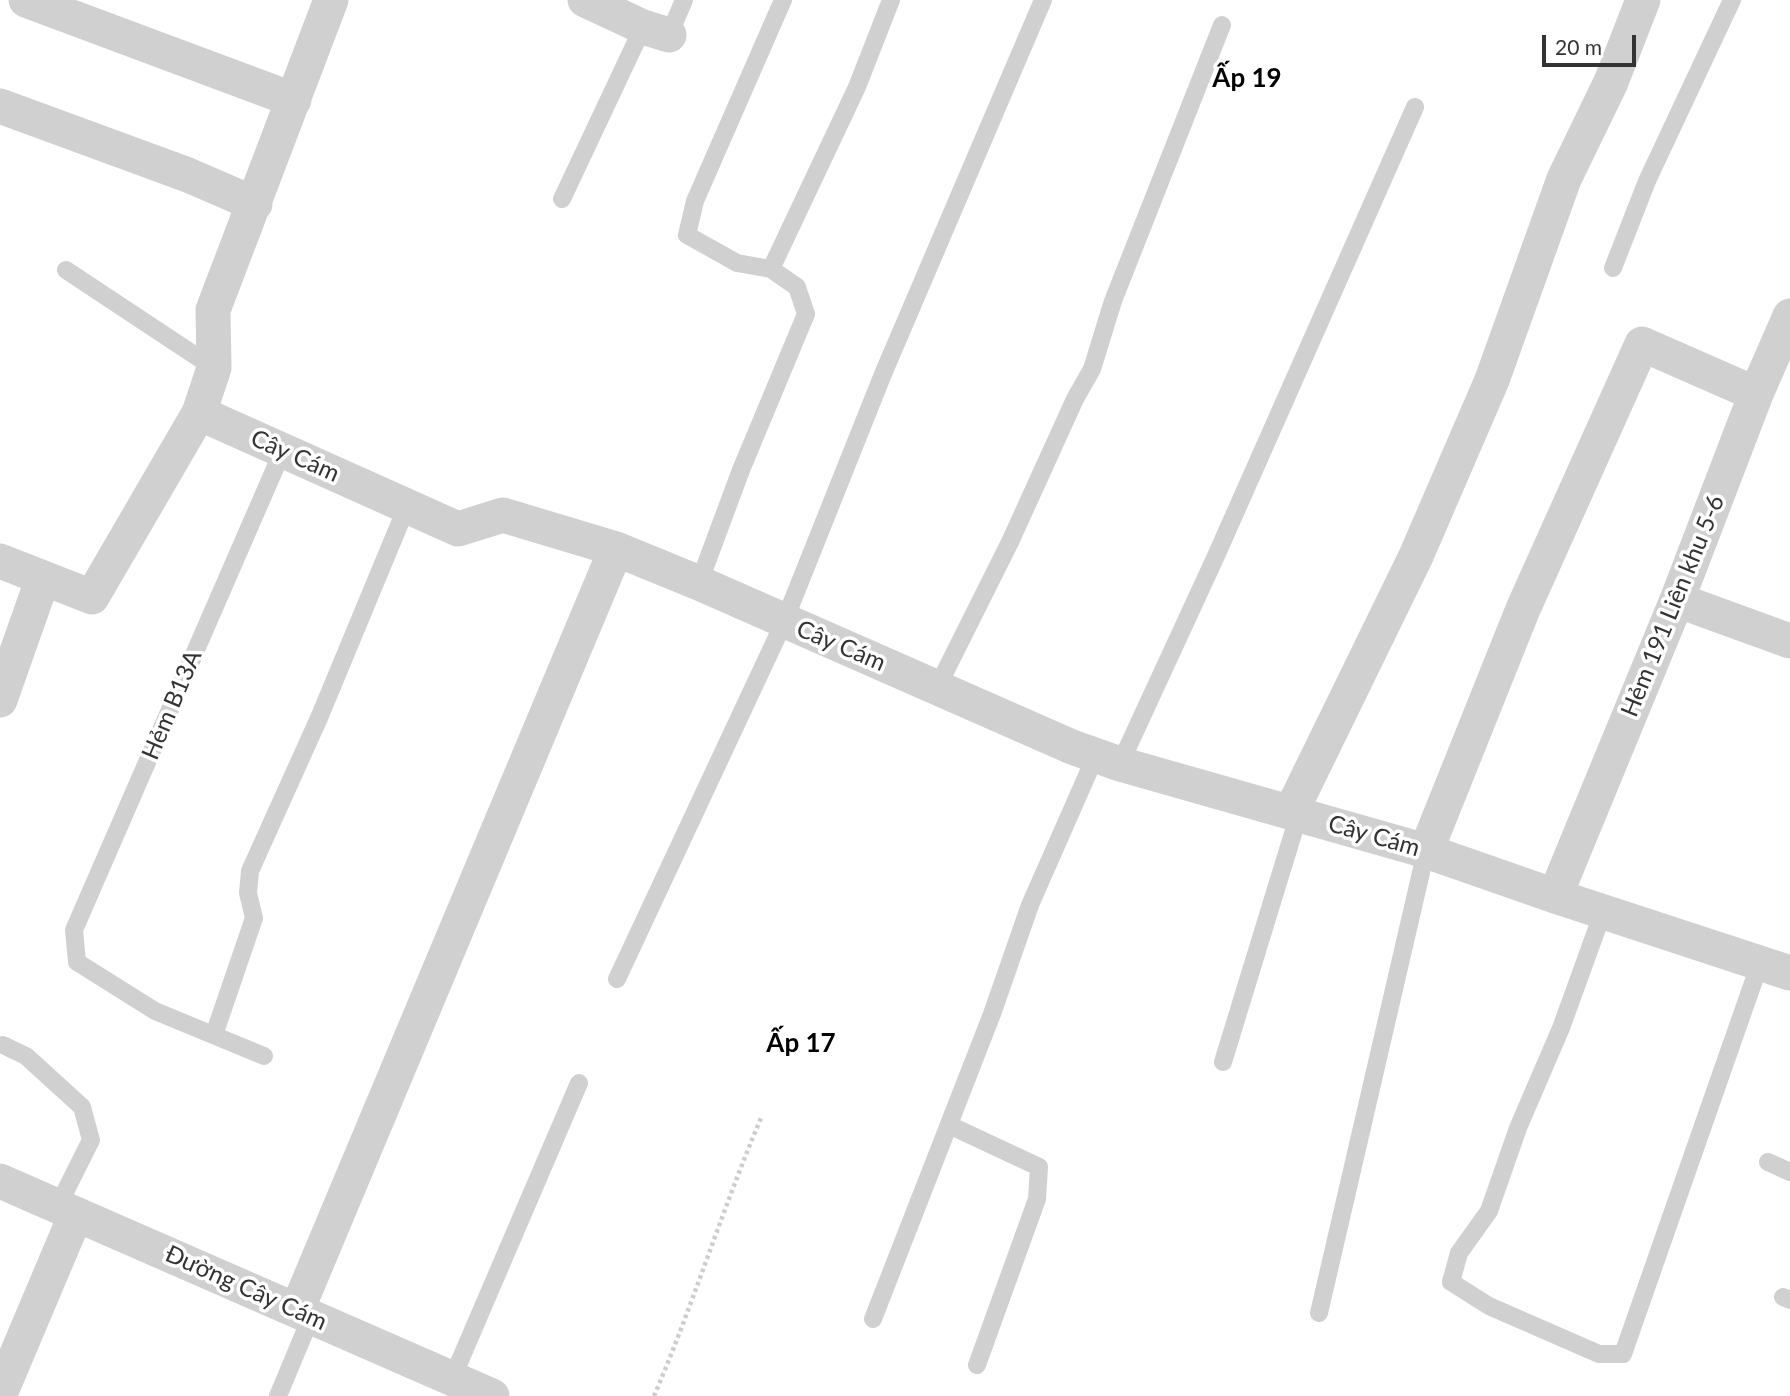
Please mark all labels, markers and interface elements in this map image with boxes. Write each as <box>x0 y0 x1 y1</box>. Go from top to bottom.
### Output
scale bar <box>1545 21 1640 65</box>
text: 20 m <box>1555 34 1602 59</box>
district label: Ấp 19 <box>1212 63 1282 95</box>
street label: Cây Cám <box>246 424 344 488</box>
street label: Hẻm 191 Liên khu 5-6 <box>1615 491 1731 721</box>
street label: Cây Cám <box>792 614 890 678</box>
street label: Hẻm B13A <box>136 646 208 764</box>
street label: Cây Cám <box>1325 809 1423 863</box>
district label: Ấp 17 <box>766 1028 836 1060</box>
street label: Đường Cây Cám <box>161 1239 331 1337</box>

